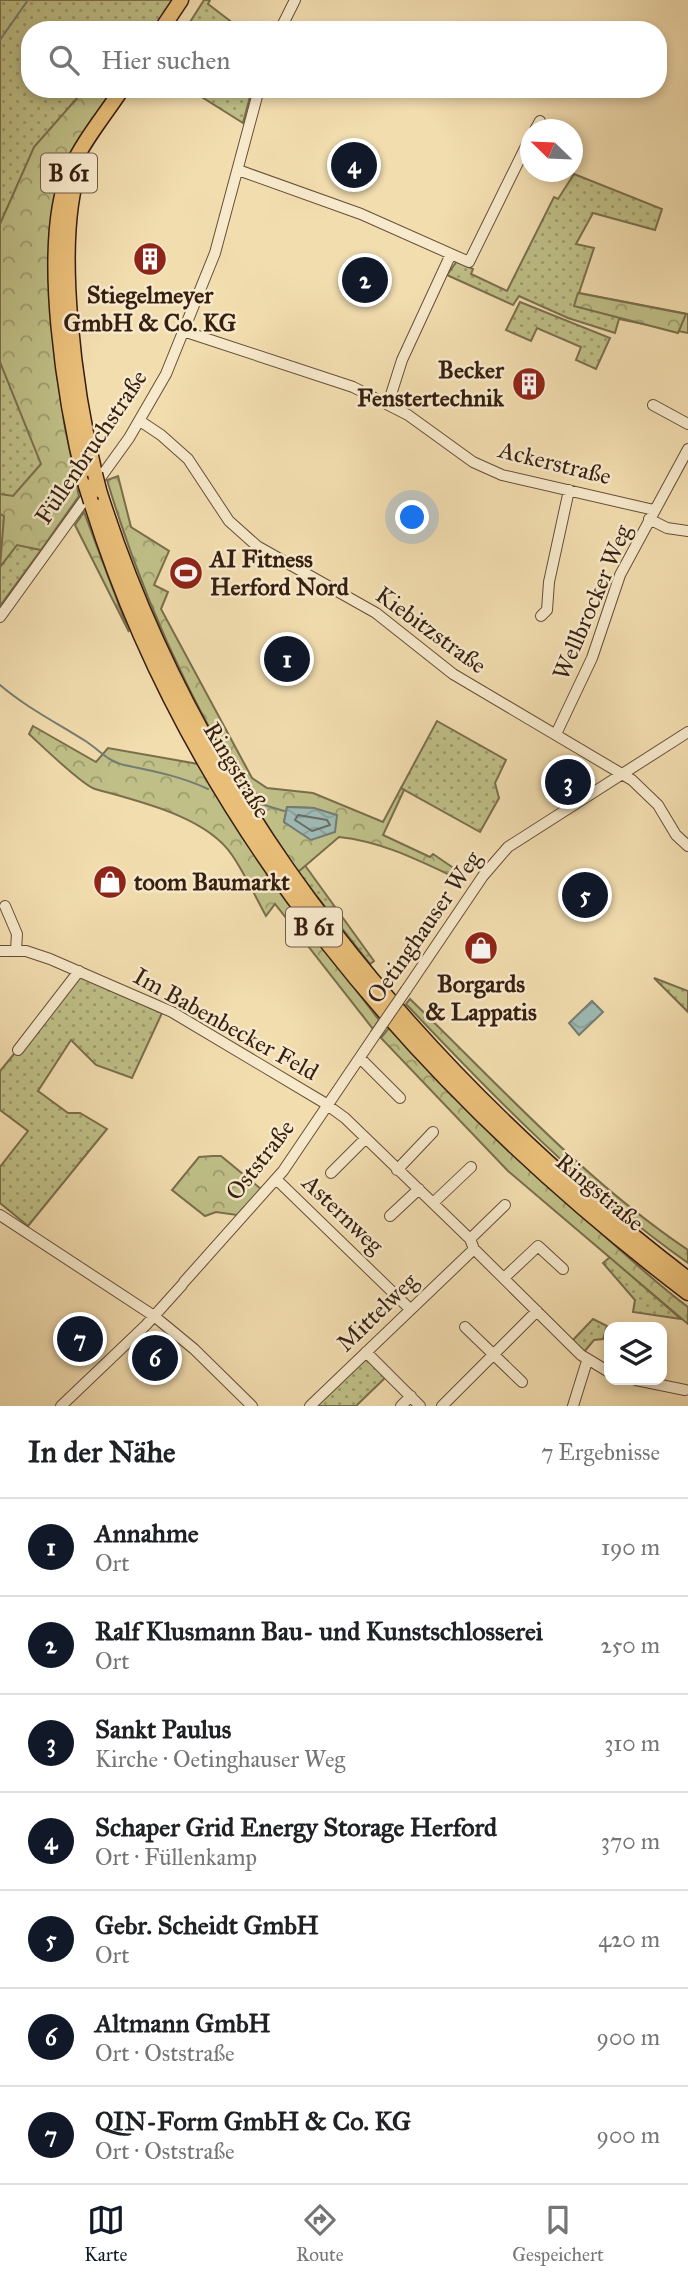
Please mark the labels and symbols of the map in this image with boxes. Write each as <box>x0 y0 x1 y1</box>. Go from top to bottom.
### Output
north arrow <box>520 119 583 182</box>
pin: 4 <box>331 139 377 191</box>
road number: B 61 <box>41 154 97 192</box>
building icon: Stiegelmeyer GmbH & Co. KG <box>131 240 169 278</box>
pin: 2 <box>342 254 388 306</box>
place label: Stiegelmeyer GmbH & Co. KG <box>64 280 237 338</box>
place label: Becker Fenstertechnik <box>357 355 505 413</box>
street label: Füllenbruchstraße <box>28 364 154 530</box>
building icon: Becker Fenstertechnik <box>510 365 548 403</box>
street label: Ackerstraße <box>495 434 614 491</box>
your location <box>395 500 429 534</box>
street label: Wellbrocker Weg <box>546 519 638 684</box>
place label: AI Fitness Herford Nord <box>208 544 350 602</box>
sports icon: AI Fitness Herford Nord <box>167 554 205 592</box>
street label: Kiebitzstraße <box>370 580 492 680</box>
pin: 1 <box>264 633 310 685</box>
street label: Ringstraße <box>197 717 277 823</box>
pin: 3 <box>545 756 591 808</box>
street label: Oetinghauser Weg <box>360 844 488 1009</box>
shop icon: toom Baumarkt <box>91 863 129 901</box>
place label: toom Baumarkt <box>133 867 290 897</box>
pin: 5 <box>562 869 608 921</box>
road number: B 61 <box>286 908 342 946</box>
shop icon: Borgards & Lappatis <box>462 929 500 967</box>
street label: Im Babenbecker Feld <box>128 961 324 1087</box>
place label: Borgards & Lappatis <box>425 969 537 1027</box>
street label: Oststraße <box>219 1114 301 1206</box>
street label: Ringstraße <box>550 1146 650 1238</box>
street label: Asternweg <box>295 1167 391 1261</box>
street label: Mittelweg <box>330 1266 424 1358</box>
pin: 7 <box>57 1313 103 1365</box>
pin: 6 <box>132 1332 178 1384</box>

